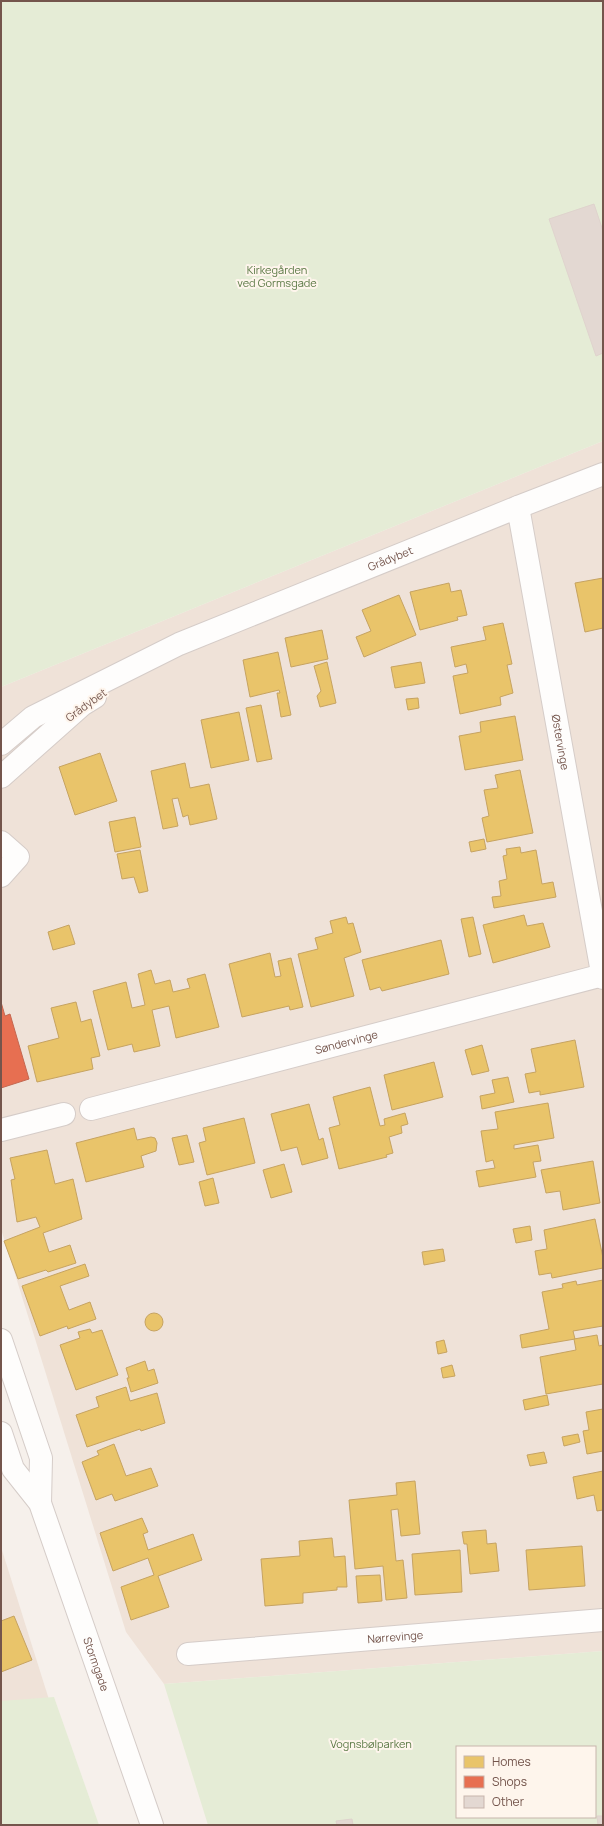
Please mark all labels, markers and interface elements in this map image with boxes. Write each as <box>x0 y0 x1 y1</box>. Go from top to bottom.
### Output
park label: Kirkegården ved Gormsgade <box>237 262 317 290</box>
street label: Grådybet <box>365 542 415 574</box>
street label: Grådybet <box>62 685 109 725</box>
street label: Østervinge <box>549 713 573 772</box>
street label: Søndervinge <box>313 1026 380 1057</box>
street label: Nørrevinge <box>367 1627 424 1646</box>
street label: Stormgade <box>80 1635 113 1694</box>
park label: Vognsbølparken <box>330 1736 412 1751</box>
legend <box>456 1746 596 1818</box>
text: Homes <box>492 1753 531 1770</box>
text: Shops <box>492 1773 527 1790</box>
text: Other <box>492 1793 525 1810</box>

